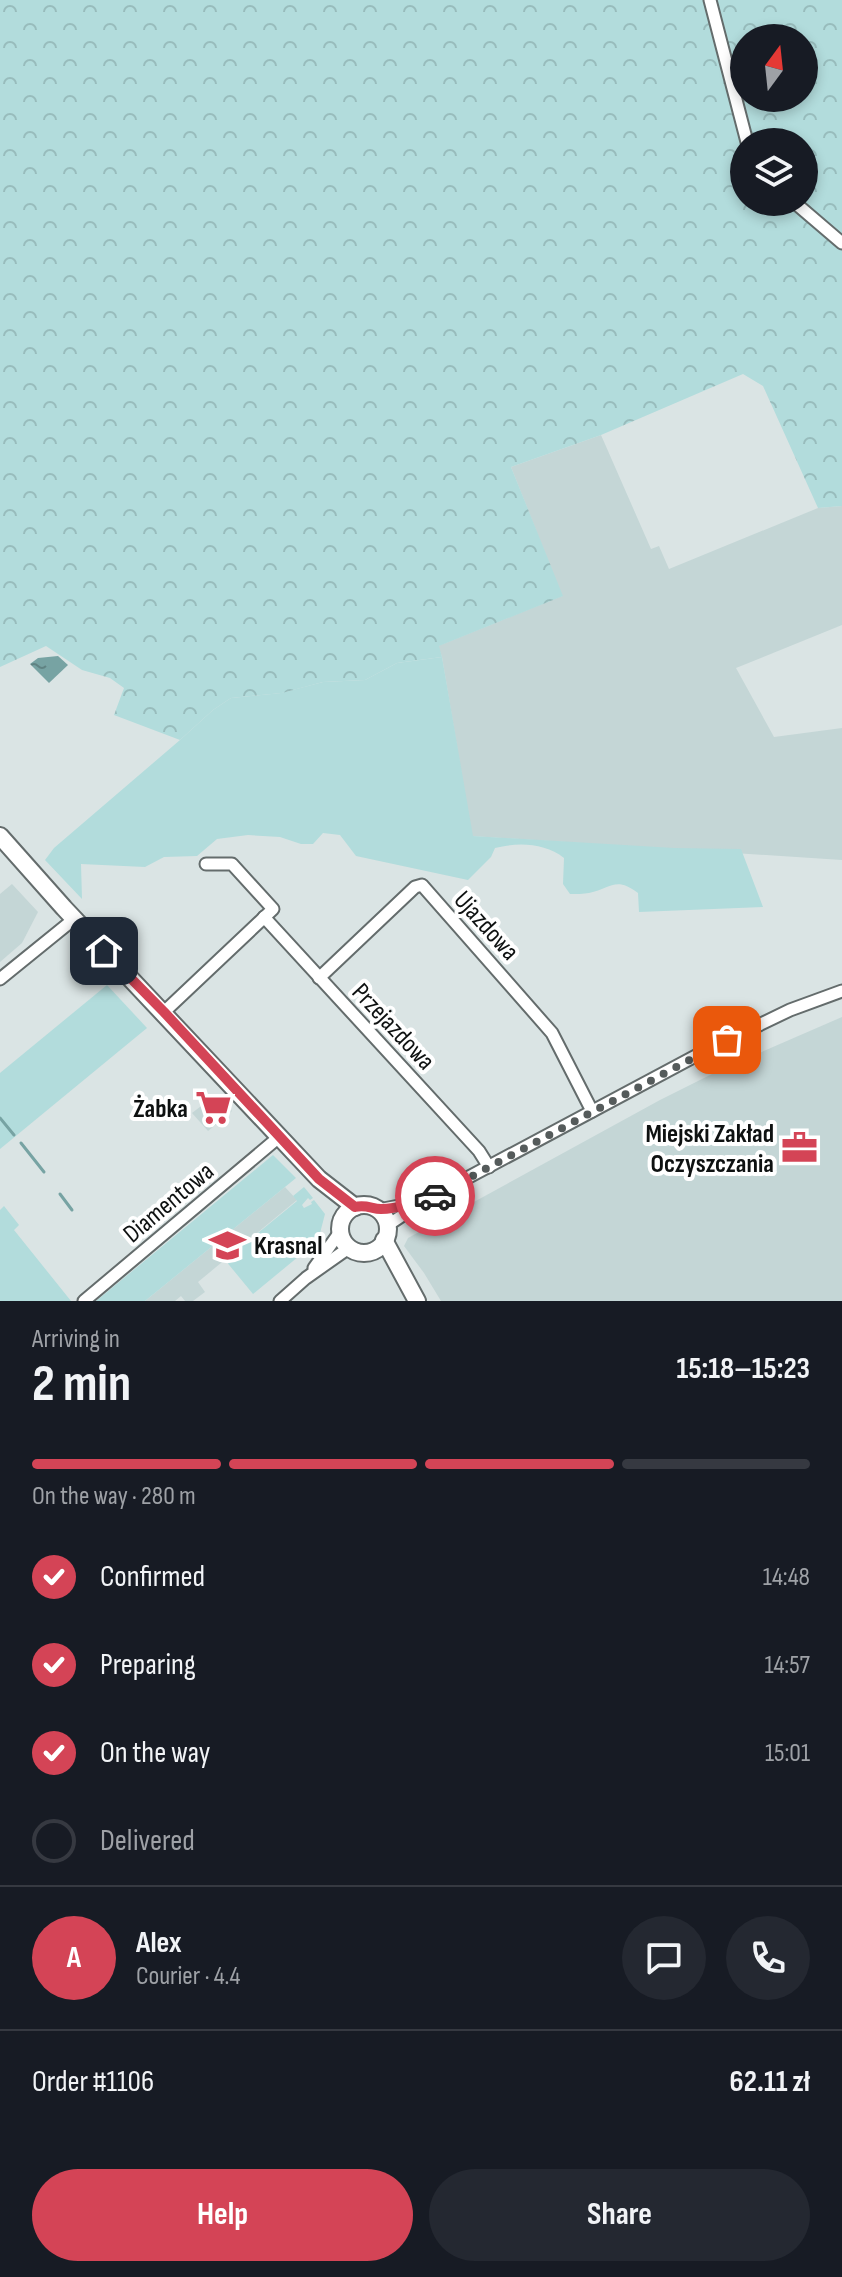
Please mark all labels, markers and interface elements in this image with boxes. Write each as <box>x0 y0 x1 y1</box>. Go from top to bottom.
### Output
north arrow <box>730 24 818 112</box>
map controls <box>730 24 818 216</box>
button: layers <box>730 128 818 216</box>
street label: Ujazdowa <box>447 885 525 967</box>
pin <box>70 917 138 985</box>
icon: home <box>82 929 126 973</box>
street label: Przejazdowa <box>345 977 441 1077</box>
pin <box>693 1006 761 1074</box>
icon: bag <box>705 1018 749 1062</box>
supermarket icon: Żabka <box>195 1089 233 1127</box>
place label: Żabka <box>133 1094 188 1125</box>
place label: Miejski Zakład Oczyszczania <box>645 1119 774 1180</box>
office icon: Miejski Zakład Oczyszczania <box>781 1129 819 1167</box>
street label: Diamentowa <box>117 1156 221 1250</box>
courier <box>395 1156 475 1236</box>
icon: car <box>413 1174 457 1218</box>
school or university icon: Krasnal <box>209 1226 247 1264</box>
place label: Krasnal <box>254 1231 322 1262</box>
text: Arriving in <box>32 1324 120 1355</box>
text: 15:18–15:23 <box>677 1351 810 1387</box>
text: 2 min <box>32 1353 131 1416</box>
text: On the way · 280 m <box>32 1481 196 1512</box>
icon: check <box>32 1555 76 1599</box>
text: Confirmed <box>100 1559 205 1595</box>
text: 14:48 <box>763 1562 810 1593</box>
icon: check <box>32 1643 76 1687</box>
text: Preparing <box>100 1647 196 1683</box>
text: 14:57 <box>764 1650 810 1681</box>
icon: check <box>32 1731 76 1775</box>
text: On the way <box>100 1735 210 1771</box>
text: 15:01 <box>765 1738 810 1769</box>
text: Delivered <box>100 1823 195 1859</box>
button: chat <box>622 1916 706 2000</box>
button: phone <box>726 1916 810 2000</box>
text: Alex <box>136 1925 182 1961</box>
text: A <box>67 1940 81 1976</box>
text: Courier · 4.4 <box>136 1961 240 1992</box>
text: Order #1106 <box>32 2064 154 2100</box>
text: 62.11 zł <box>730 2064 810 2100</box>
button: Help <box>32 2169 413 2261</box>
button: Share <box>429 2169 810 2261</box>

